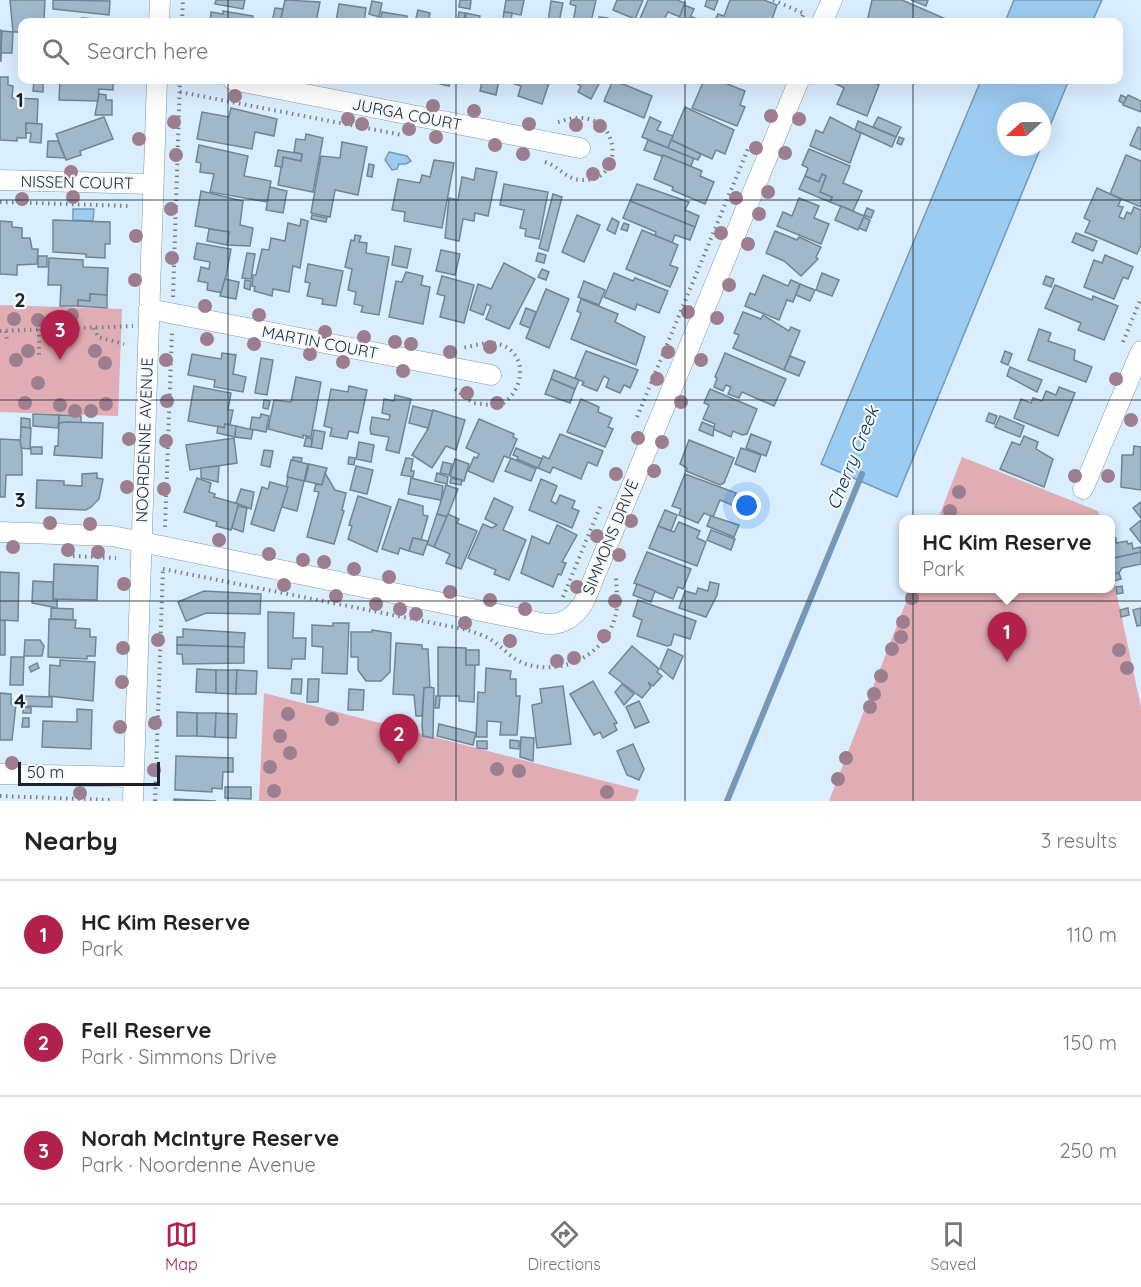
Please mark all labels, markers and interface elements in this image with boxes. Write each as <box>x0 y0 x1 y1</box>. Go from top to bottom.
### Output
search box <box>18 18 1123 84</box>
icon: search <box>39 35 72 68</box>
text: Search here <box>87 37 208 65</box>
text: 1 <box>16 87 24 112</box>
street label: JURGA COURT <box>351 94 464 134</box>
north arrow <box>997 102 1051 156</box>
street label: NISSEN COURT <box>20 171 134 193</box>
text: 2 <box>14 287 26 312</box>
pin: 3 <box>40 310 80 360</box>
street label: MARTIN COURT <box>260 321 380 363</box>
street label: NOORDENNE AVENUE <box>131 357 157 523</box>
water label: Cherry Creek <box>821 402 884 513</box>
street label: SIMMONS DRIVE <box>578 476 642 598</box>
text: 3 <box>15 487 25 512</box>
your location <box>732 491 761 520</box>
popup <box>899 515 1115 593</box>
text: HC Kim Reserve <box>922 528 1092 556</box>
text: Park <box>922 556 965 581</box>
pin: 1 <box>988 612 1026 662</box>
text: 4 <box>14 688 26 713</box>
pin: 2 <box>380 714 418 764</box>
scale bar <box>18 759 160 786</box>
text: 50 m <box>27 762 64 782</box>
text: Nearby <box>24 824 118 857</box>
text: 3 results <box>1041 828 1117 853</box>
text: HC Kim Reserve <box>81 908 250 936</box>
text: 1 <box>40 922 47 947</box>
text: 110 m <box>1067 922 1117 947</box>
text: Park <box>81 936 123 961</box>
text: Fell Reserve <box>81 1016 212 1044</box>
text: 2 <box>38 1030 49 1055</box>
text: 150 m <box>1063 1030 1117 1055</box>
text: Park · Simmons Drive <box>81 1044 277 1069</box>
text: Norah McIntyre Reserve <box>81 1124 339 1152</box>
text: 3 <box>38 1138 49 1163</box>
text: 250 m <box>1059 1138 1117 1163</box>
text: Park · Noordenne Avenue <box>81 1152 316 1177</box>
tab: Map <box>165 1218 198 1274</box>
tab: Directions <box>528 1218 601 1274</box>
tab: Saved <box>931 1218 976 1274</box>

